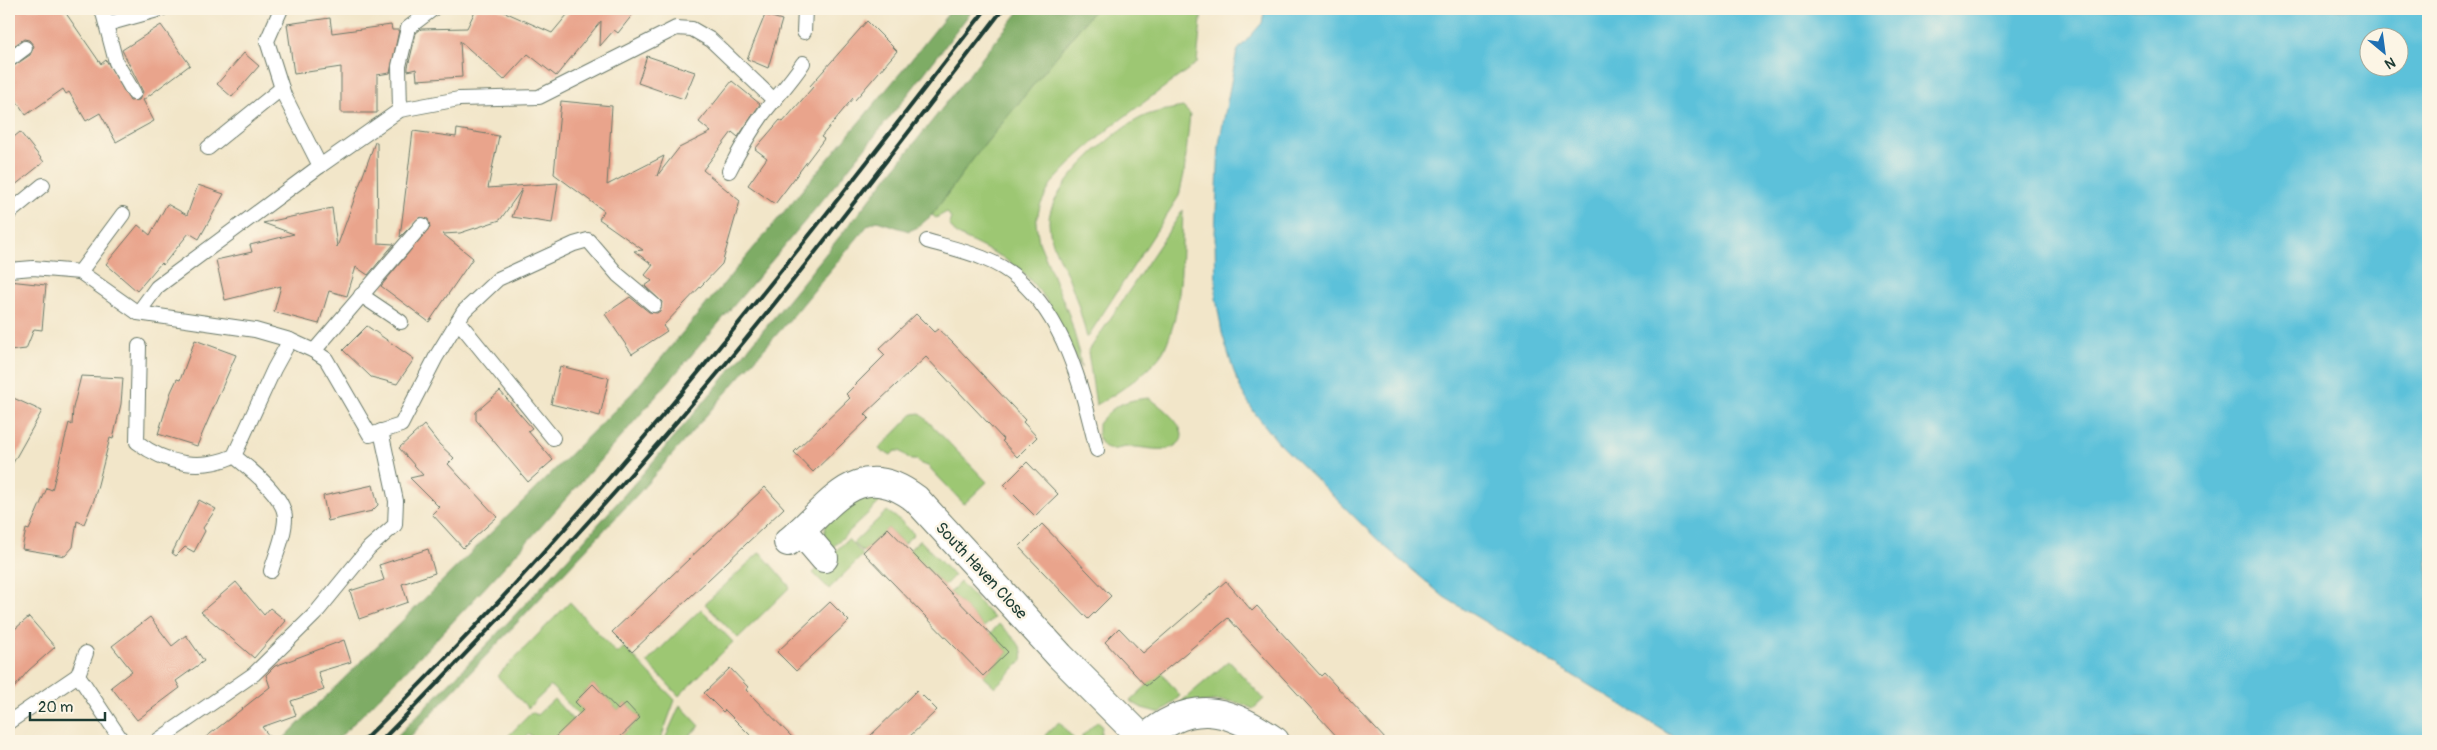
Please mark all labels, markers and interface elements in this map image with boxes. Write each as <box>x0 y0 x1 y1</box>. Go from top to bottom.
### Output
north arrow <box>2360 28 2410 78</box>
text: N <box>2382 53 2398 73</box>
street label: South Haven Close <box>931 518 1031 623</box>
scale bar <box>30 690 105 722</box>
text: 20 m <box>38 698 73 717</box>

